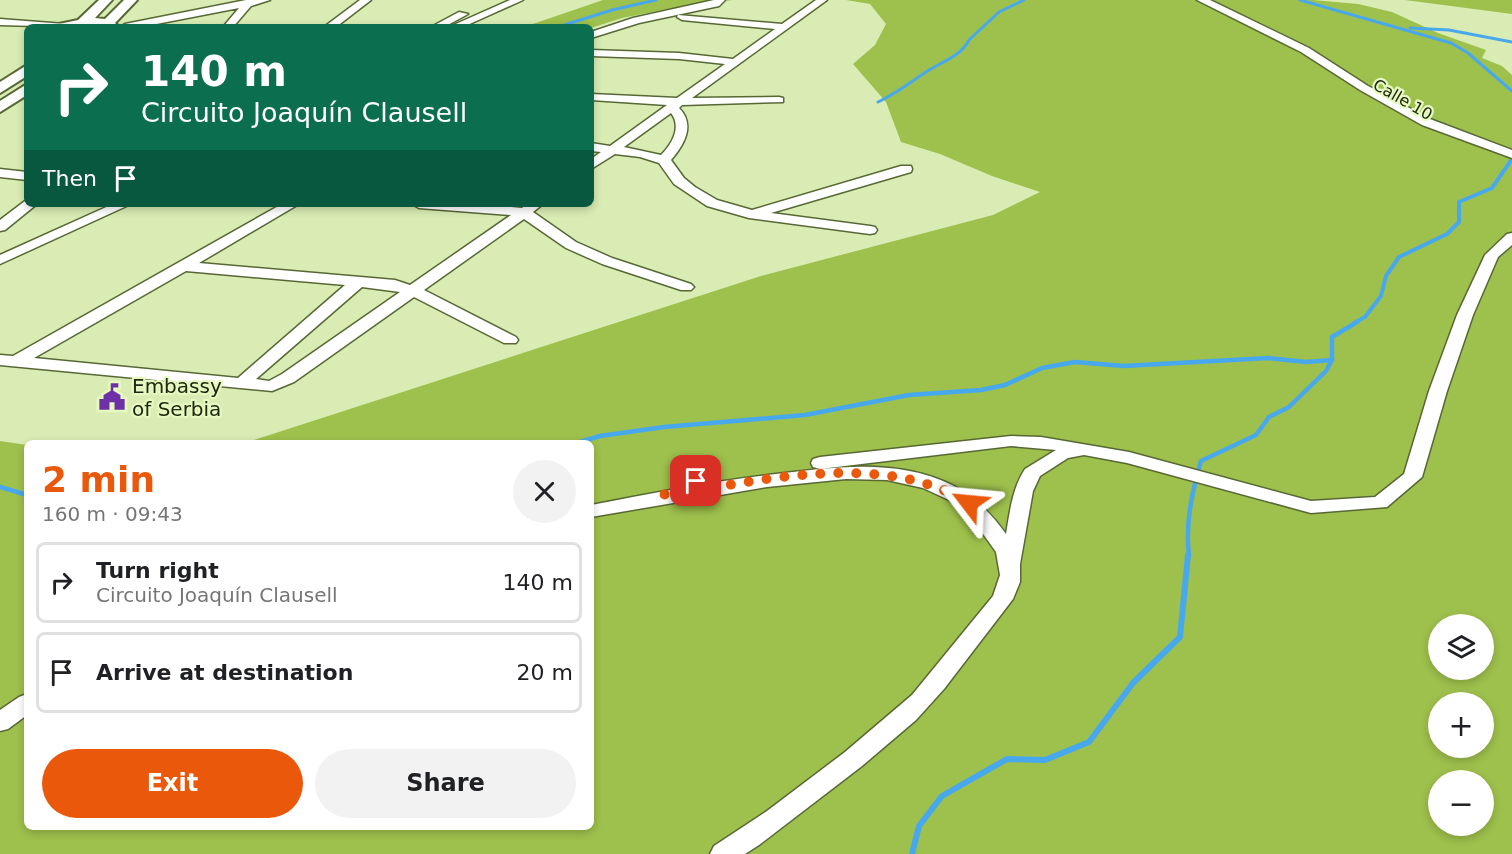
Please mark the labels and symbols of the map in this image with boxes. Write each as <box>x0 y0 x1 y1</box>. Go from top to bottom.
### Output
street label: Calle 10 <box>1370 75 1436 124</box>
place label: Embassy of Serbia <box>132 374 222 421</box>
public building icon: Embassy of Serbia <box>97 382 127 412</box>
pin <box>670 455 721 506</box>
position arrow <box>937 471 1001 535</box>

